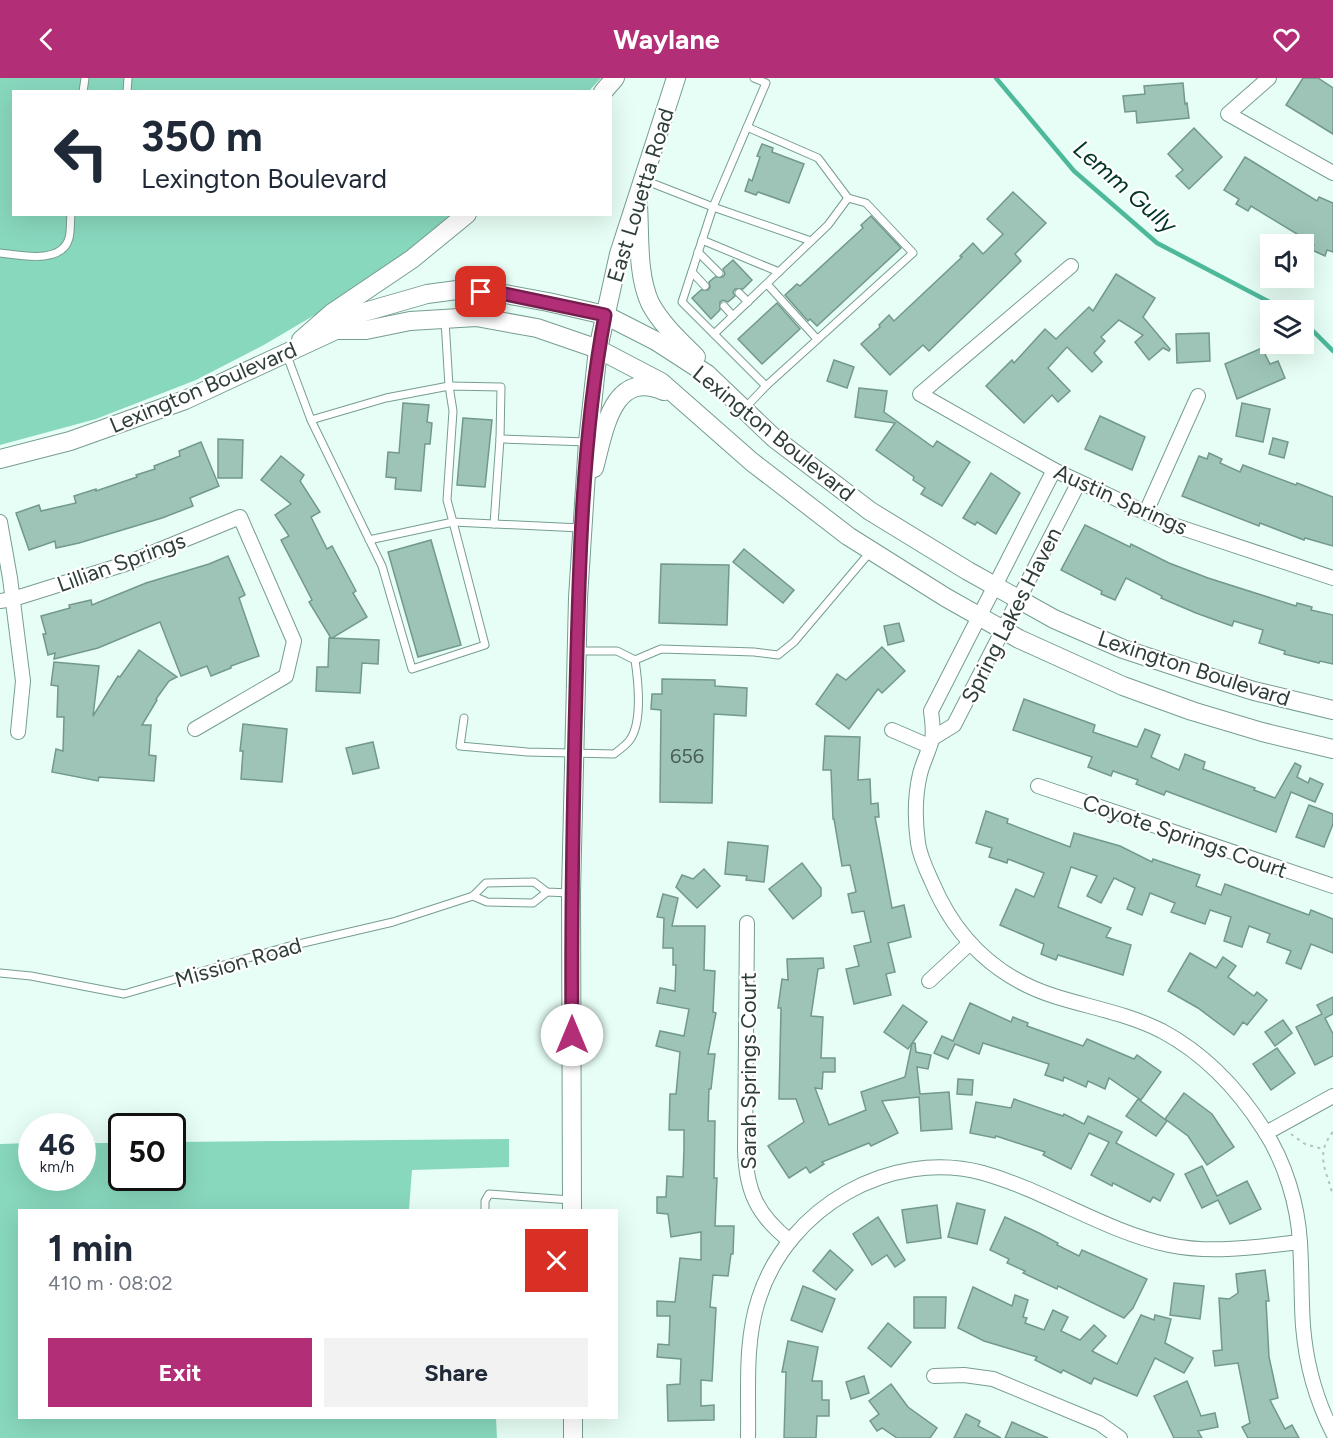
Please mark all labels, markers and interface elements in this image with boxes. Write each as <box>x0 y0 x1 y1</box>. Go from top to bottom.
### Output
icon: back <box>30 23 63 56</box>
text: Waylane <box>613 23 720 56</box>
icon: heart <box>1270 23 1303 56</box>
street label: East Louetta Road <box>601 105 680 285</box>
text: 350 m <box>141 111 263 162</box>
icon: left <box>42 114 120 192</box>
water label: Lemm Gully <box>1068 134 1184 240</box>
text: Lexington Boulevard <box>141 162 387 195</box>
map controls <box>1260 234 1314 354</box>
button: sound <box>1260 234 1314 288</box>
pin <box>455 266 506 317</box>
icon: arrive <box>464 275 497 308</box>
button: layers <box>1260 300 1314 354</box>
street label: Lexington Boulevard <box>106 336 301 439</box>
street label: Lexington Boulevard <box>687 360 860 507</box>
street label: Austin Springs <box>1050 458 1192 541</box>
street label: Spring Lakes Haven <box>955 523 1067 708</box>
street label: Lillian Springs <box>53 527 189 598</box>
street label: Lexington Boulevard <box>1094 625 1293 712</box>
house number: 656 <box>670 744 704 768</box>
street label: Coyote Springs Court <box>1079 789 1291 884</box>
street label: Mission Road <box>172 932 305 993</box>
street label: Sarah Springs Court <box>735 972 762 1170</box>
position arrow <box>540 1003 604 1067</box>
speed limit sign: 50 <box>108 1113 186 1191</box>
text: 46 <box>39 1126 75 1163</box>
text: km/h <box>40 1158 74 1176</box>
text: 1 min <box>48 1227 133 1270</box>
button: close <box>525 1229 588 1292</box>
text: 410 m · 08:02 <box>48 1271 173 1295</box>
button: Exit <box>48 1338 312 1407</box>
button: Share <box>324 1338 588 1407</box>

